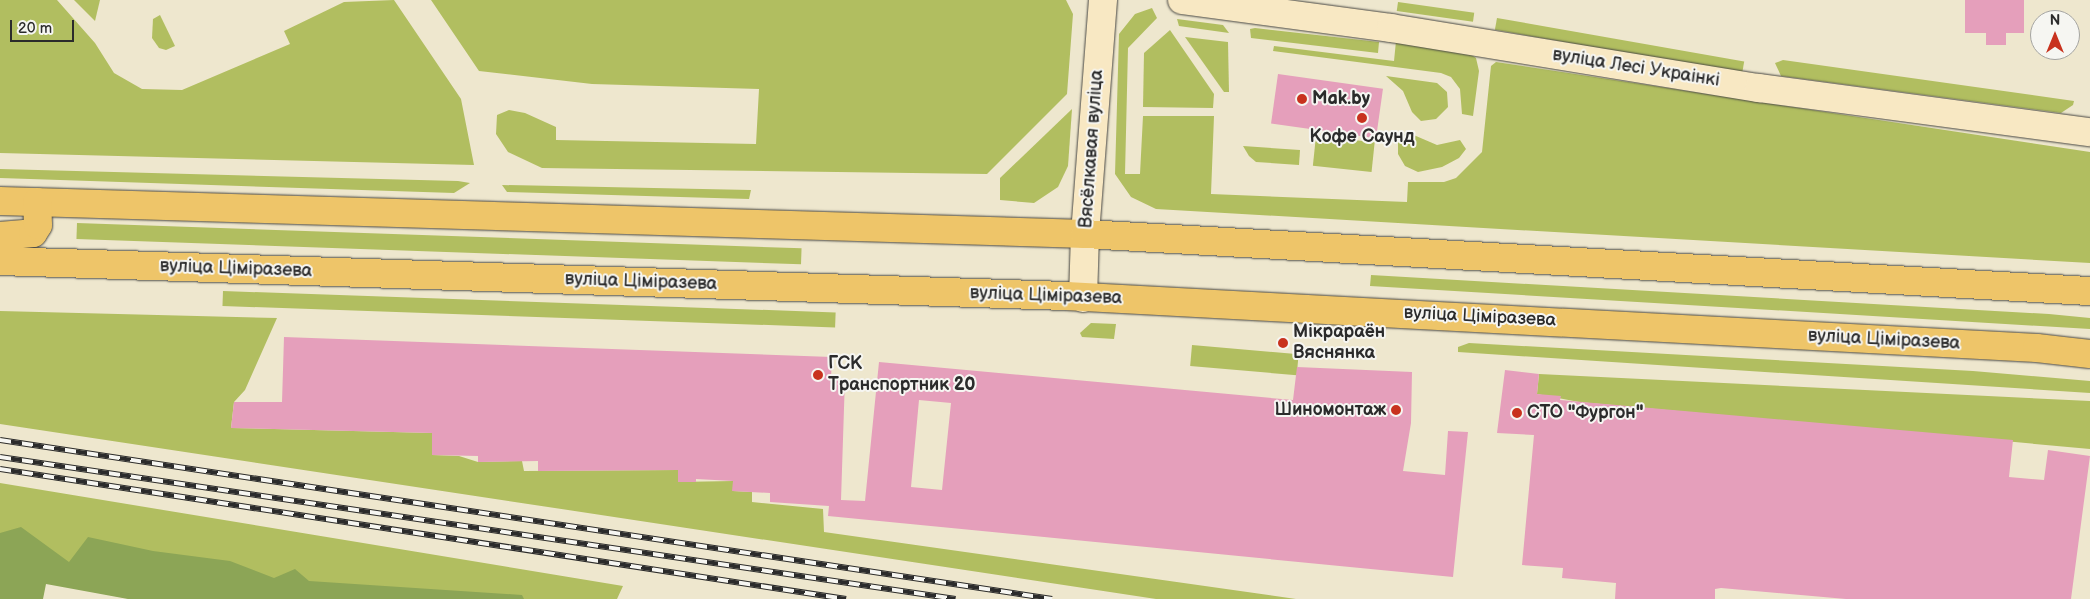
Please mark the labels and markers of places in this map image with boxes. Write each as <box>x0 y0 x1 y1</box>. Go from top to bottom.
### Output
place label: Mak.by <box>1312 88 1370 110</box>
marker: Mak.by <box>1296 93 1308 105</box>
marker: Кофе Саунд <box>1356 112 1368 124</box>
place label: Кофе Саунд <box>1310 126 1414 148</box>
place label: Мікрараён Вяснянка <box>1293 322 1385 364</box>
marker: Мікрараён Вяснянка <box>1277 337 1289 349</box>
place label: ГСК Транспортник 20 <box>828 354 975 396</box>
marker: ГСК Транспортник 20 <box>812 369 824 381</box>
place label: Шиномонтаж <box>1274 399 1386 421</box>
place label: СТО "Фургон" <box>1527 402 1643 424</box>
marker: Шиномонтаж <box>1390 404 1402 416</box>
marker: СТО "Фургон" <box>1511 407 1523 419</box>

